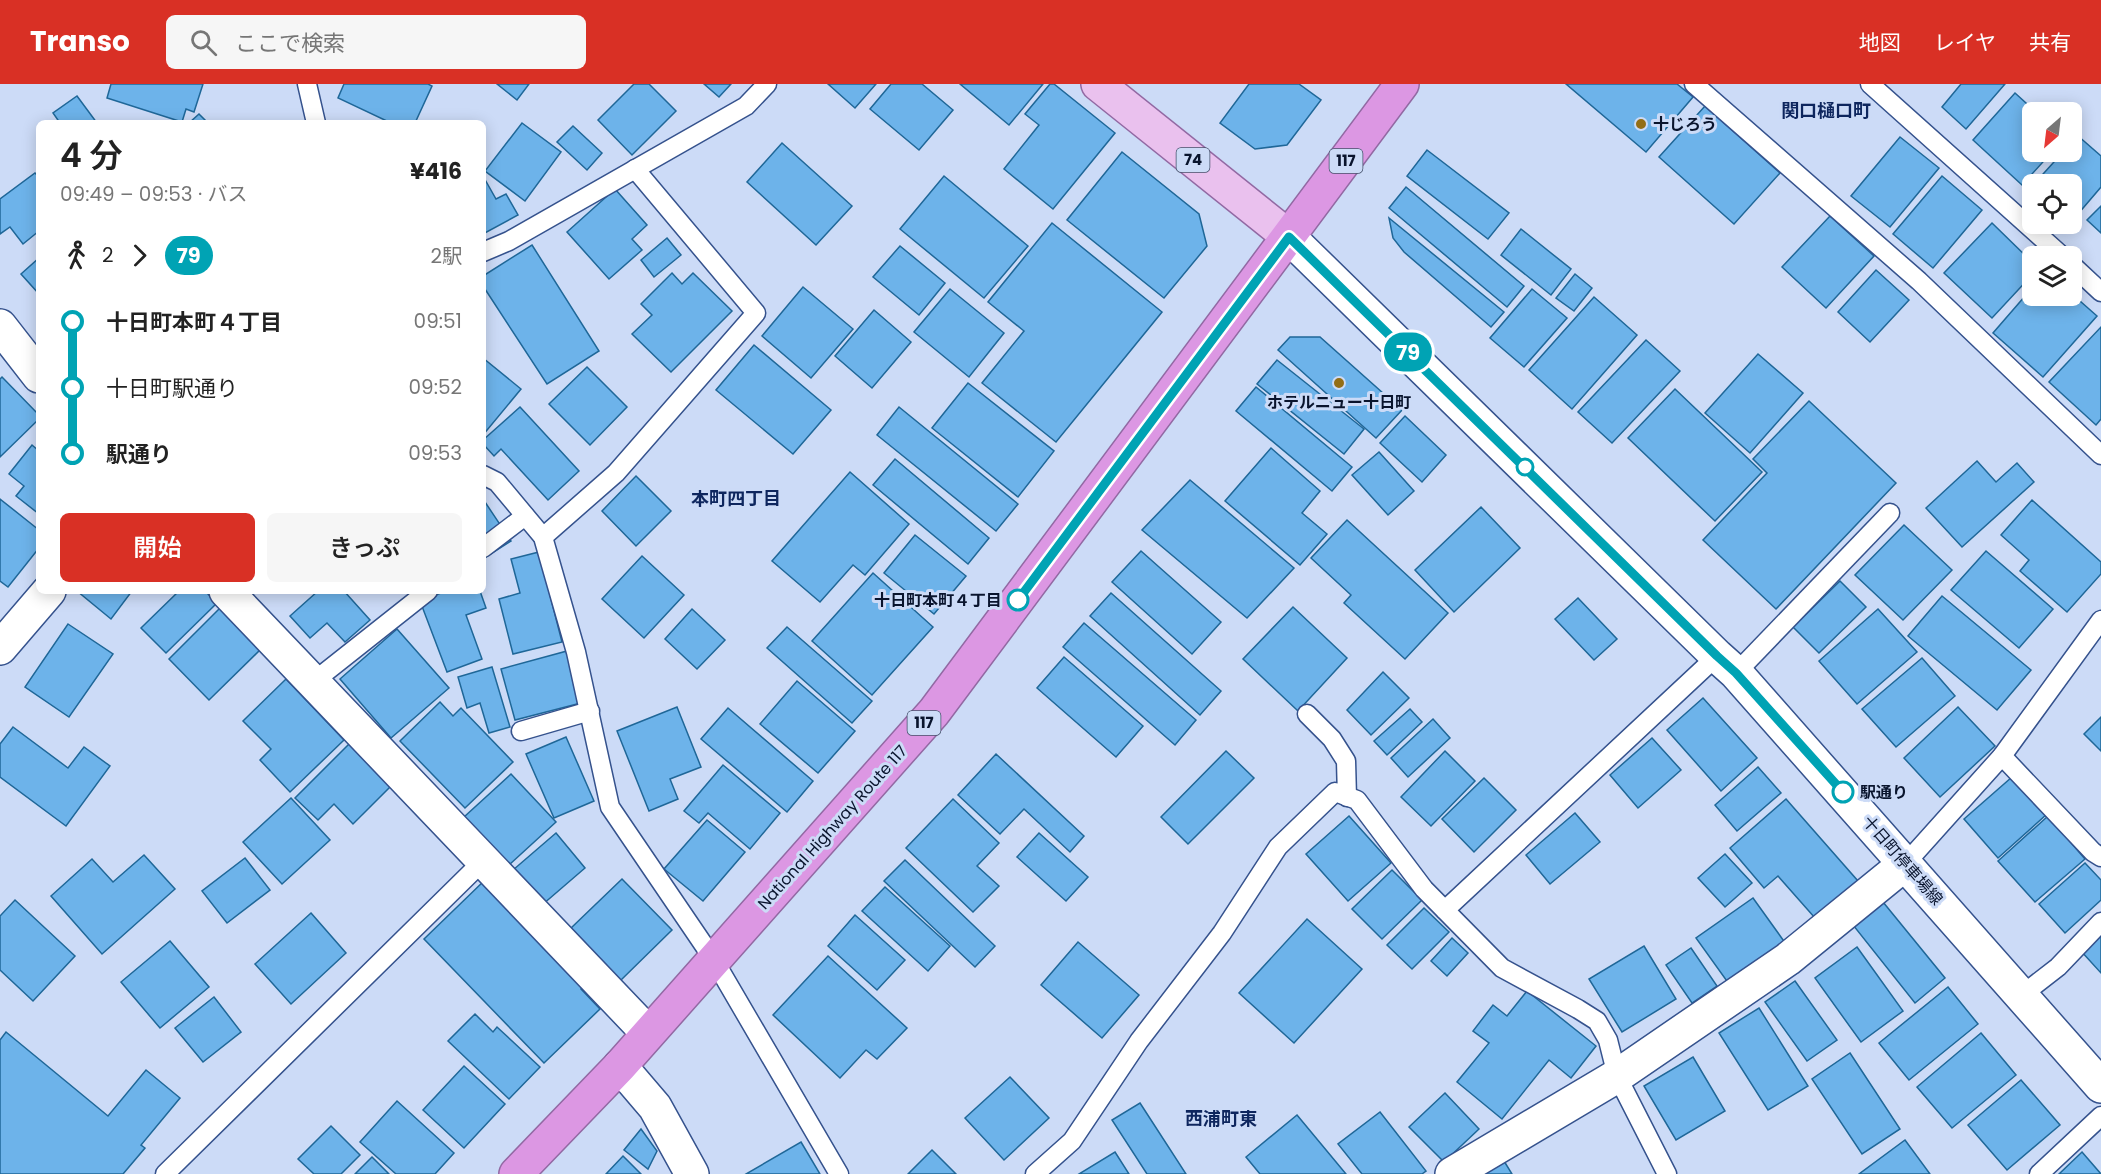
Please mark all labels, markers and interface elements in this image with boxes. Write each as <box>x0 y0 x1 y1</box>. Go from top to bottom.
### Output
search box <box>166 15 586 69</box>
text: Transo <box>30 22 130 61</box>
icon: search <box>187 26 220 59</box>
text: ここで検索 <box>235 28 345 59</box>
text: 地図 <box>1859 28 1901 57</box>
text: レイヤ <box>1934 28 1996 57</box>
text: 共有 <box>2029 28 2071 57</box>
district label: 関口樋口町 <box>1781 98 1871 123</box>
north arrow <box>2022 102 2082 162</box>
map controls <box>2022 102 2082 306</box>
place label: 十じろう <box>1653 113 1717 136</box>
marker: 十じろう <box>1634 117 1648 131</box>
text: 4 分 <box>60 132 123 179</box>
road number: 74 <box>1176 148 1210 172</box>
road number: 117 <box>1330 149 1362 173</box>
text: ¥416 <box>410 156 462 187</box>
button: locate <box>2022 174 2082 234</box>
text: 09:49 – 09:53 · バス <box>60 180 248 208</box>
icon: walk <box>60 239 93 272</box>
icon: forward <box>123 239 156 272</box>
text: 2 <box>102 241 114 269</box>
text: 79 <box>177 241 201 270</box>
text: 2駅 <box>431 242 462 270</box>
button: layers <box>2022 246 2082 306</box>
text: 十日町本町４丁目 <box>106 307 282 338</box>
text: 09:51 <box>414 307 462 335</box>
line badge: 79 <box>1381 332 1435 372</box>
text: 79 <box>1396 338 1420 367</box>
text: 十日町駅通り <box>106 373 238 404</box>
text: 09:52 <box>409 373 462 401</box>
marker: ホテルニュー十日町 <box>1332 376 1346 390</box>
place label: ホテルニュー十日町 <box>1267 391 1411 414</box>
text: 駅通り <box>106 439 172 470</box>
text: 09:53 <box>408 439 462 467</box>
unlabelled marker <box>1516 458 1534 476</box>
district label: 本町四丁目 <box>691 486 781 511</box>
button: 開始 <box>60 513 255 582</box>
button: きっぷ <box>267 513 462 582</box>
place label: 十日町本町４丁目 <box>874 589 1002 612</box>
marker: 十日町本町４丁目 <box>1007 589 1029 611</box>
road number: 117 <box>908 711 940 735</box>
street label: National Highway Route 117 <box>752 740 913 914</box>
marker: 駅通り <box>1832 781 1854 803</box>
place label: 駅通り <box>1860 781 1908 804</box>
street label: 十日町停車場線 <box>1857 811 1948 910</box>
district label: 西浦町東 <box>1185 1106 1257 1131</box>

